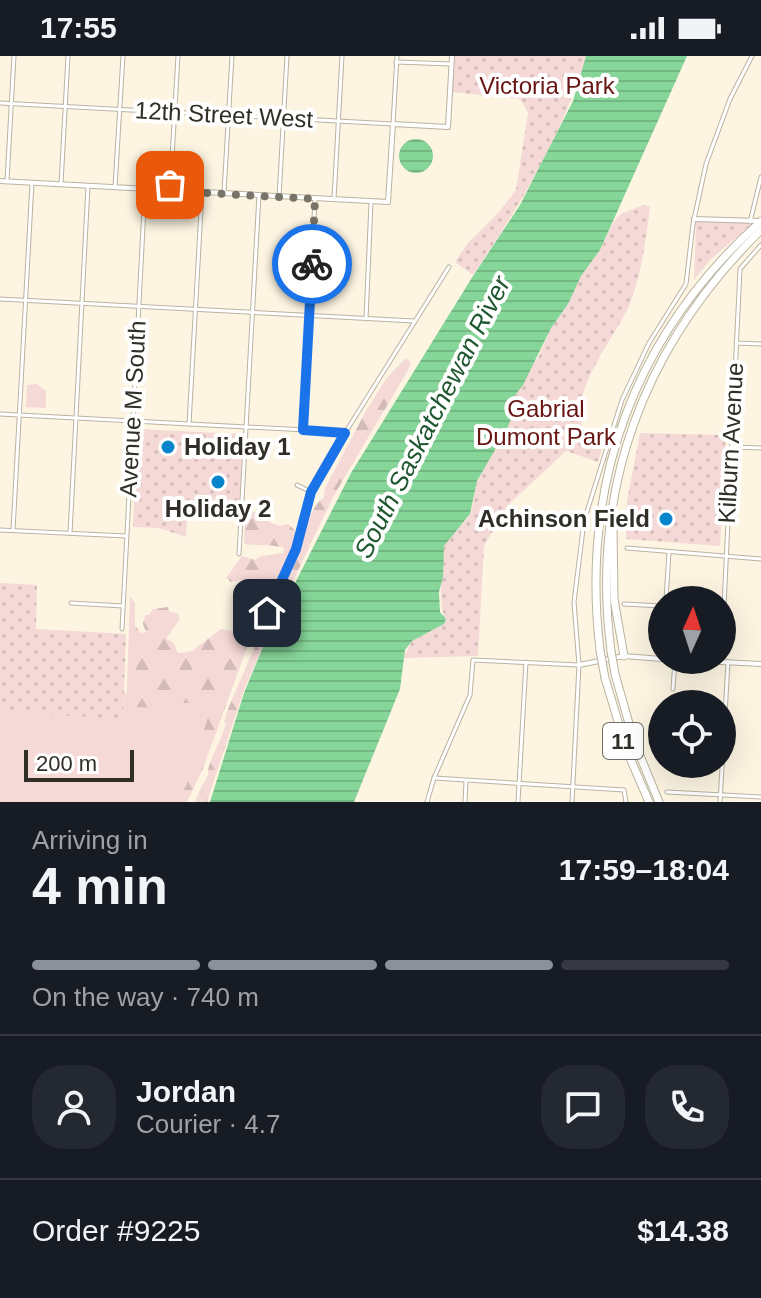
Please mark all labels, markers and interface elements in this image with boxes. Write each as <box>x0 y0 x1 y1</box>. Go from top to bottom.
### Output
text: 17:55 <box>40 11 117 44</box>
park label: Victoria Park <box>479 72 616 99</box>
street label: 12th Street West <box>134 96 314 133</box>
pin <box>136 151 204 219</box>
icon: bag <box>148 163 192 207</box>
courier <box>272 224 352 304</box>
icon: bike <box>290 242 334 286</box>
water label: South Saskatchewan River <box>348 270 517 563</box>
street label: Avenue M South <box>114 320 151 498</box>
street label: Kilburn Avenue <box>713 362 748 524</box>
park label: Gabrial Dumont Park <box>476 395 617 450</box>
place label: Holiday 1 <box>184 433 291 460</box>
marker: Holiday 1 <box>159 438 177 456</box>
marker: Holiday 2 <box>209 473 227 491</box>
place label: Holiday 2 <box>165 495 271 522</box>
place label: Achinson Field <box>478 505 650 532</box>
marker: Achinson Field <box>657 510 675 528</box>
pin <box>233 579 301 647</box>
north arrow <box>648 586 736 674</box>
map controls <box>648 586 736 778</box>
icon: home <box>245 591 289 635</box>
button: locate <box>648 690 736 778</box>
road number: 11 <box>603 723 643 759</box>
scale bar <box>24 746 134 782</box>
text: 200 m <box>36 751 97 776</box>
text: Arriving in <box>32 825 148 855</box>
text: 17:59–18:04 <box>559 853 729 886</box>
text: 4 min <box>32 857 168 915</box>
text: On the way · 740 m <box>32 982 259 1012</box>
button: person <box>32 1065 116 1149</box>
button: chat <box>541 1065 625 1149</box>
button: phone <box>645 1065 729 1149</box>
text: Jordan <box>136 1075 236 1108</box>
text: Courier · 4.7 <box>136 1109 281 1139</box>
text: Order #9225 <box>32 1214 200 1247</box>
text: $14.38 <box>637 1214 729 1247</box>

